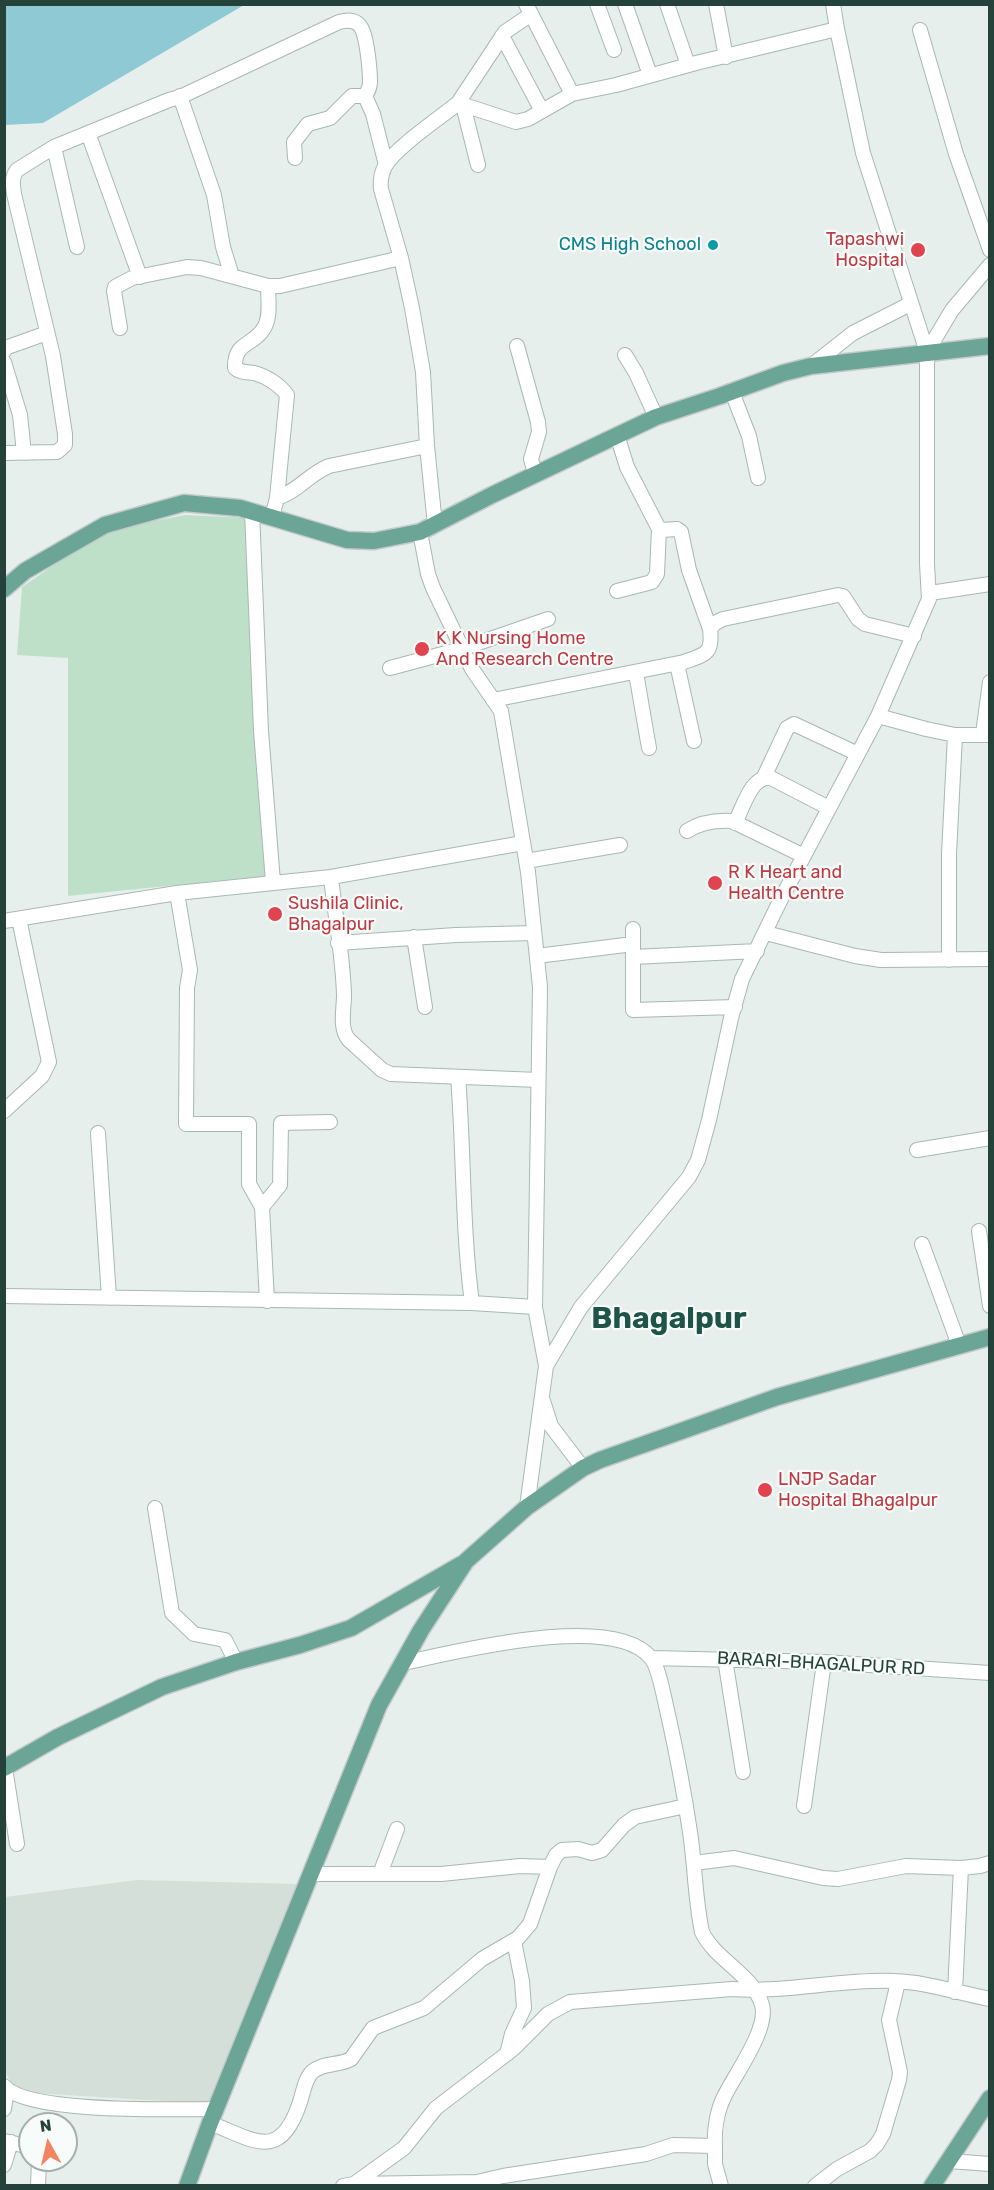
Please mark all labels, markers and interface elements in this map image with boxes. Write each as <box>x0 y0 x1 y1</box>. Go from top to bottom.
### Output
place label: Tapashwi Hospital <box>826 229 904 272</box>
place label: CMS High School <box>559 234 701 256</box>
marker: CMS High School <box>706 238 720 252</box>
marker: Tapashwi Hospital <box>909 241 927 259</box>
place label: K K Nursing Home And Research Centre <box>436 628 614 670</box>
marker: K K Nursing Home And Research Centre <box>413 640 431 658</box>
place label: R K Heart and Health Centre <box>728 862 844 904</box>
marker: R K Heart and Health Centre <box>706 874 724 892</box>
place label: Sushila Clinic, Bhagalpur <box>288 893 404 936</box>
marker: Sushila Clinic, Bhagalpur <box>266 905 284 923</box>
district label: Bhagalpur <box>591 1301 747 1337</box>
place label: LNJP Sadar Hospital Bhagalpur <box>778 1469 938 1512</box>
marker: LNJP Sadar Hospital Bhagalpur <box>756 1481 774 1499</box>
street label: BARARI-BHAGALPUR RD <box>716 1648 926 1680</box>
north arrow <box>18 2112 78 2172</box>
text: N <box>39 2115 53 2136</box>

